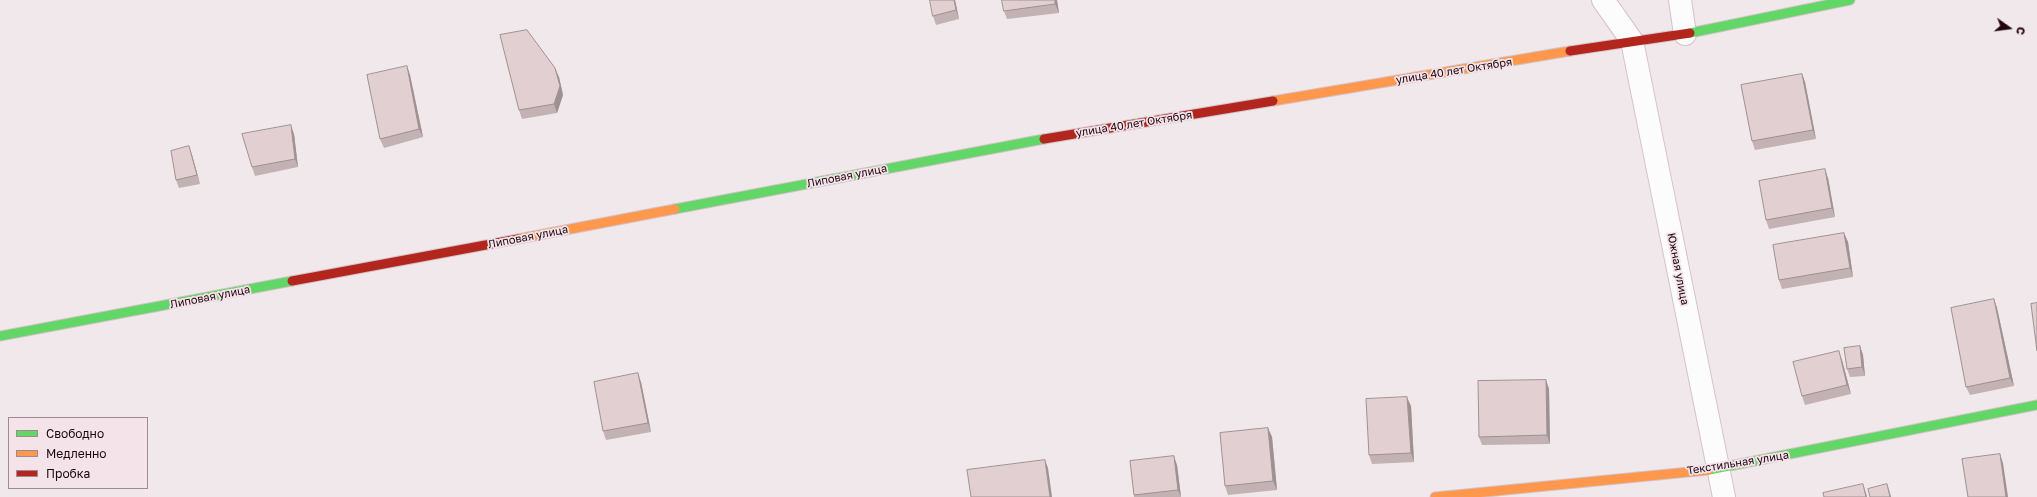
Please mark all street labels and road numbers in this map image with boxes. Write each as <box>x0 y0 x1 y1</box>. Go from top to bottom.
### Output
street label: улица 40 лет Октября <box>1395 55 1513 87</box>
street label: улица 40 лет Октября <box>1075 108 1193 140</box>
street label: Липовая улица <box>806 162 888 190</box>
street label: Липовая улица <box>487 223 569 251</box>
street label: Южная улица <box>1665 232 1691 306</box>
street label: Липовая улица <box>169 283 251 311</box>
street label: Текстильная улица <box>1686 448 1790 478</box>

